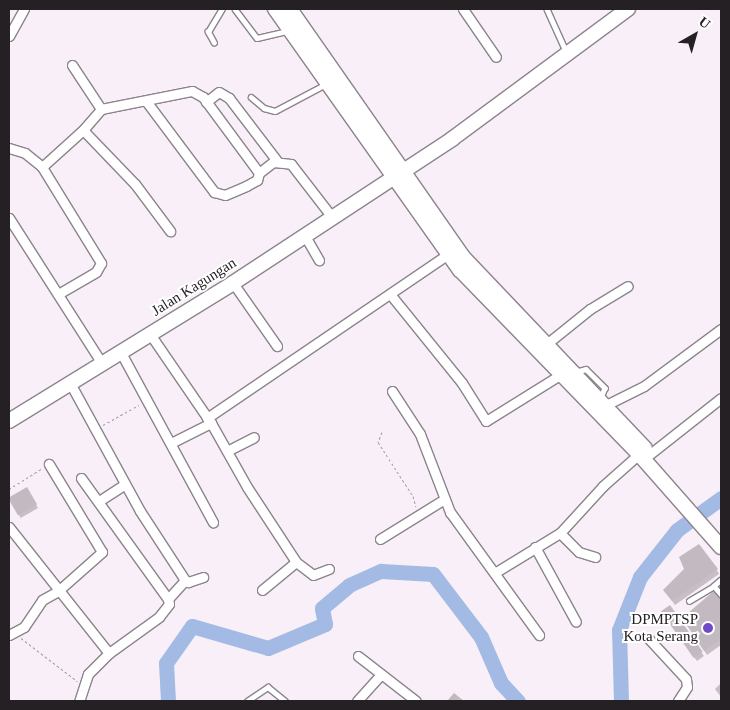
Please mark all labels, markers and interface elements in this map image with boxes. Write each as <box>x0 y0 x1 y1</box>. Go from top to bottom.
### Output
north arrow <box>670 10 720 60</box>
text: U <box>696 14 713 32</box>
street label: Jalan Kagungan <box>148 254 240 320</box>
place label: DPMPTSP Kota Serang <box>623 610 698 645</box>
marker: DPMPTSP Kota Serang <box>702 622 714 634</box>

